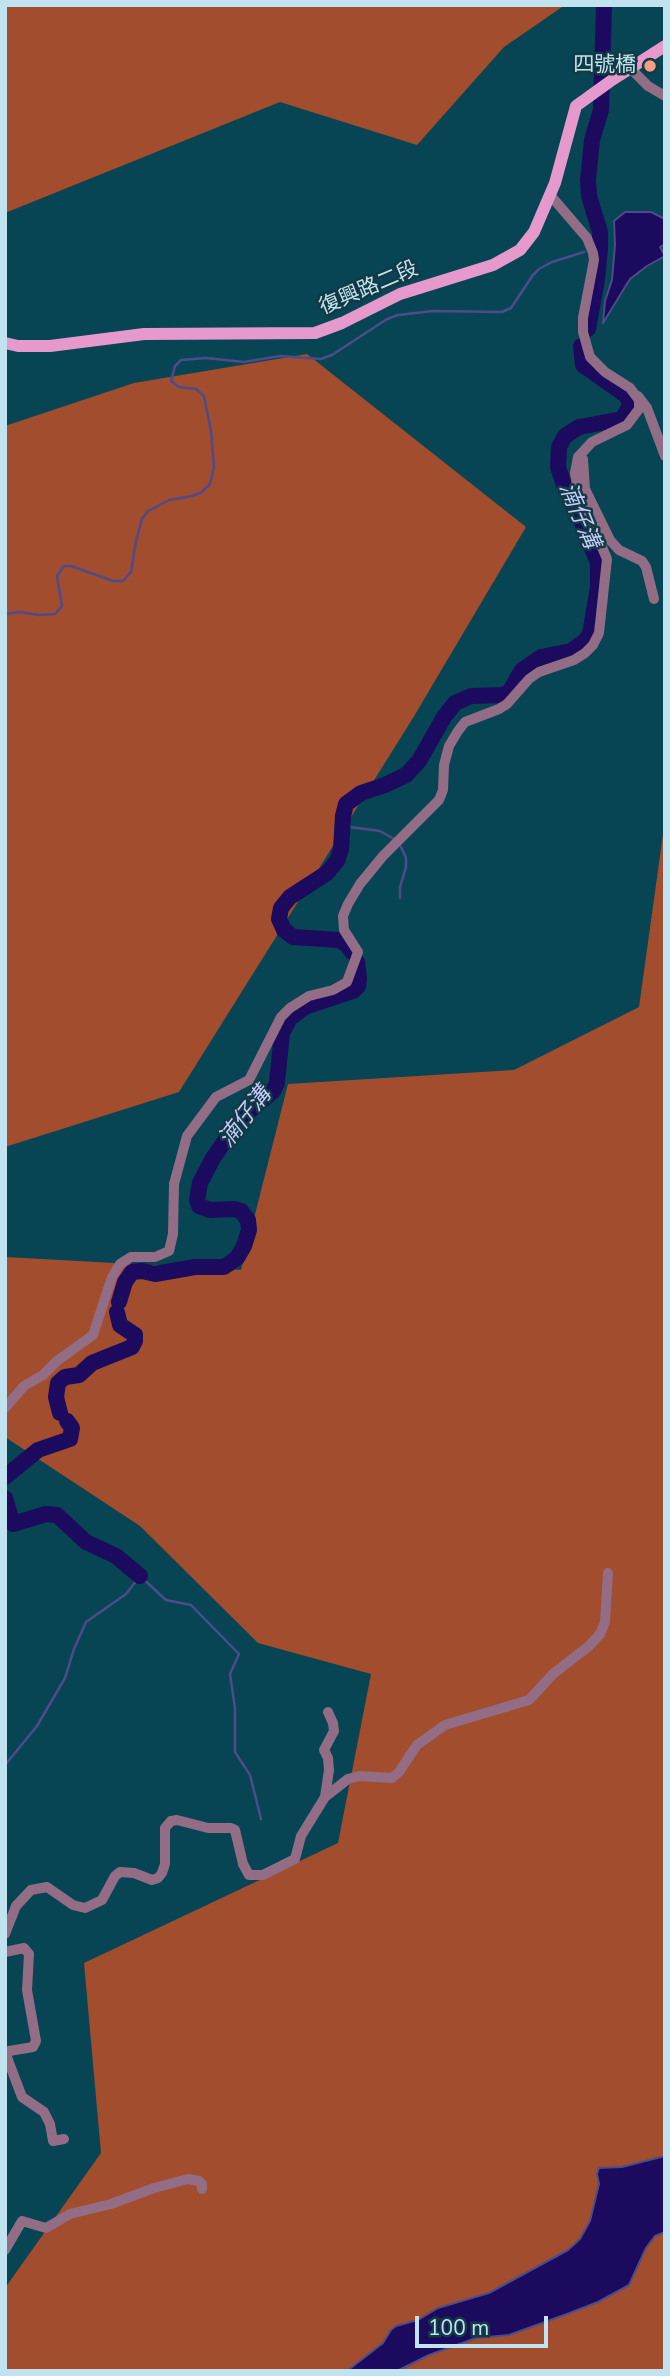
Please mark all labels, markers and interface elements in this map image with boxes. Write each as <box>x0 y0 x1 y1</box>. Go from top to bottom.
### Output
place label: 四號橋 <box>573 53 636 79</box>
marker: 四號橋 <box>642 58 658 74</box>
street label: 復興路二段 <box>316 257 422 321</box>
water label: 湳仔溝 <box>552 479 604 553</box>
water label: 湳仔溝 <box>214 1082 278 1154</box>
scale bar <box>418 2302 551 2346</box>
text: 100 m <box>428 2314 489 2342</box>

